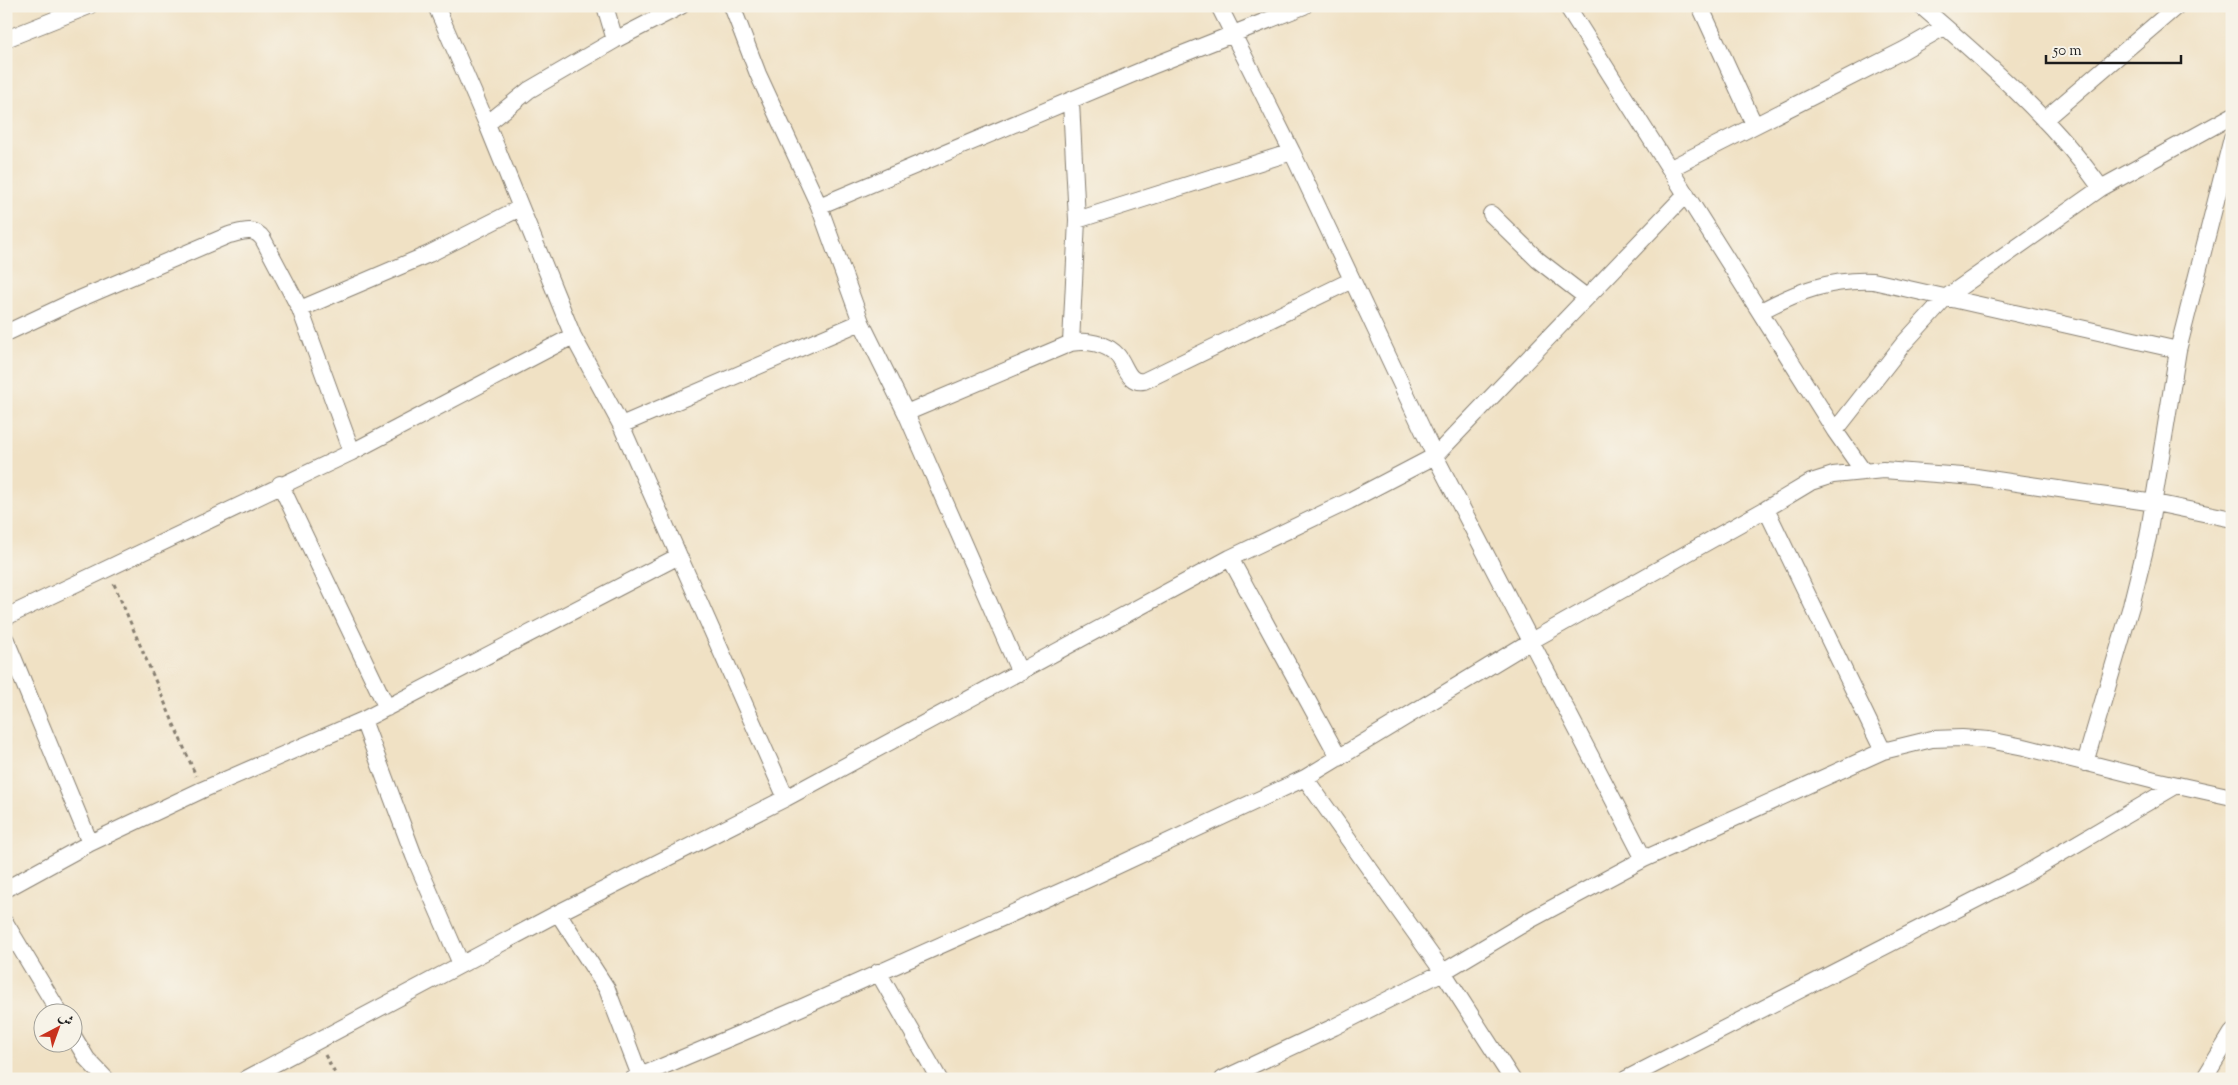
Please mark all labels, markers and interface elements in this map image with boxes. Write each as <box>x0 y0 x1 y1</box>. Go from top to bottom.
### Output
scale bar <box>2046 32 2180 64</box>
text: 50 m <box>2052 41 2082 62</box>
north arrow <box>32 1002 82 1052</box>
text: ش <box>53 1008 77 1032</box>

